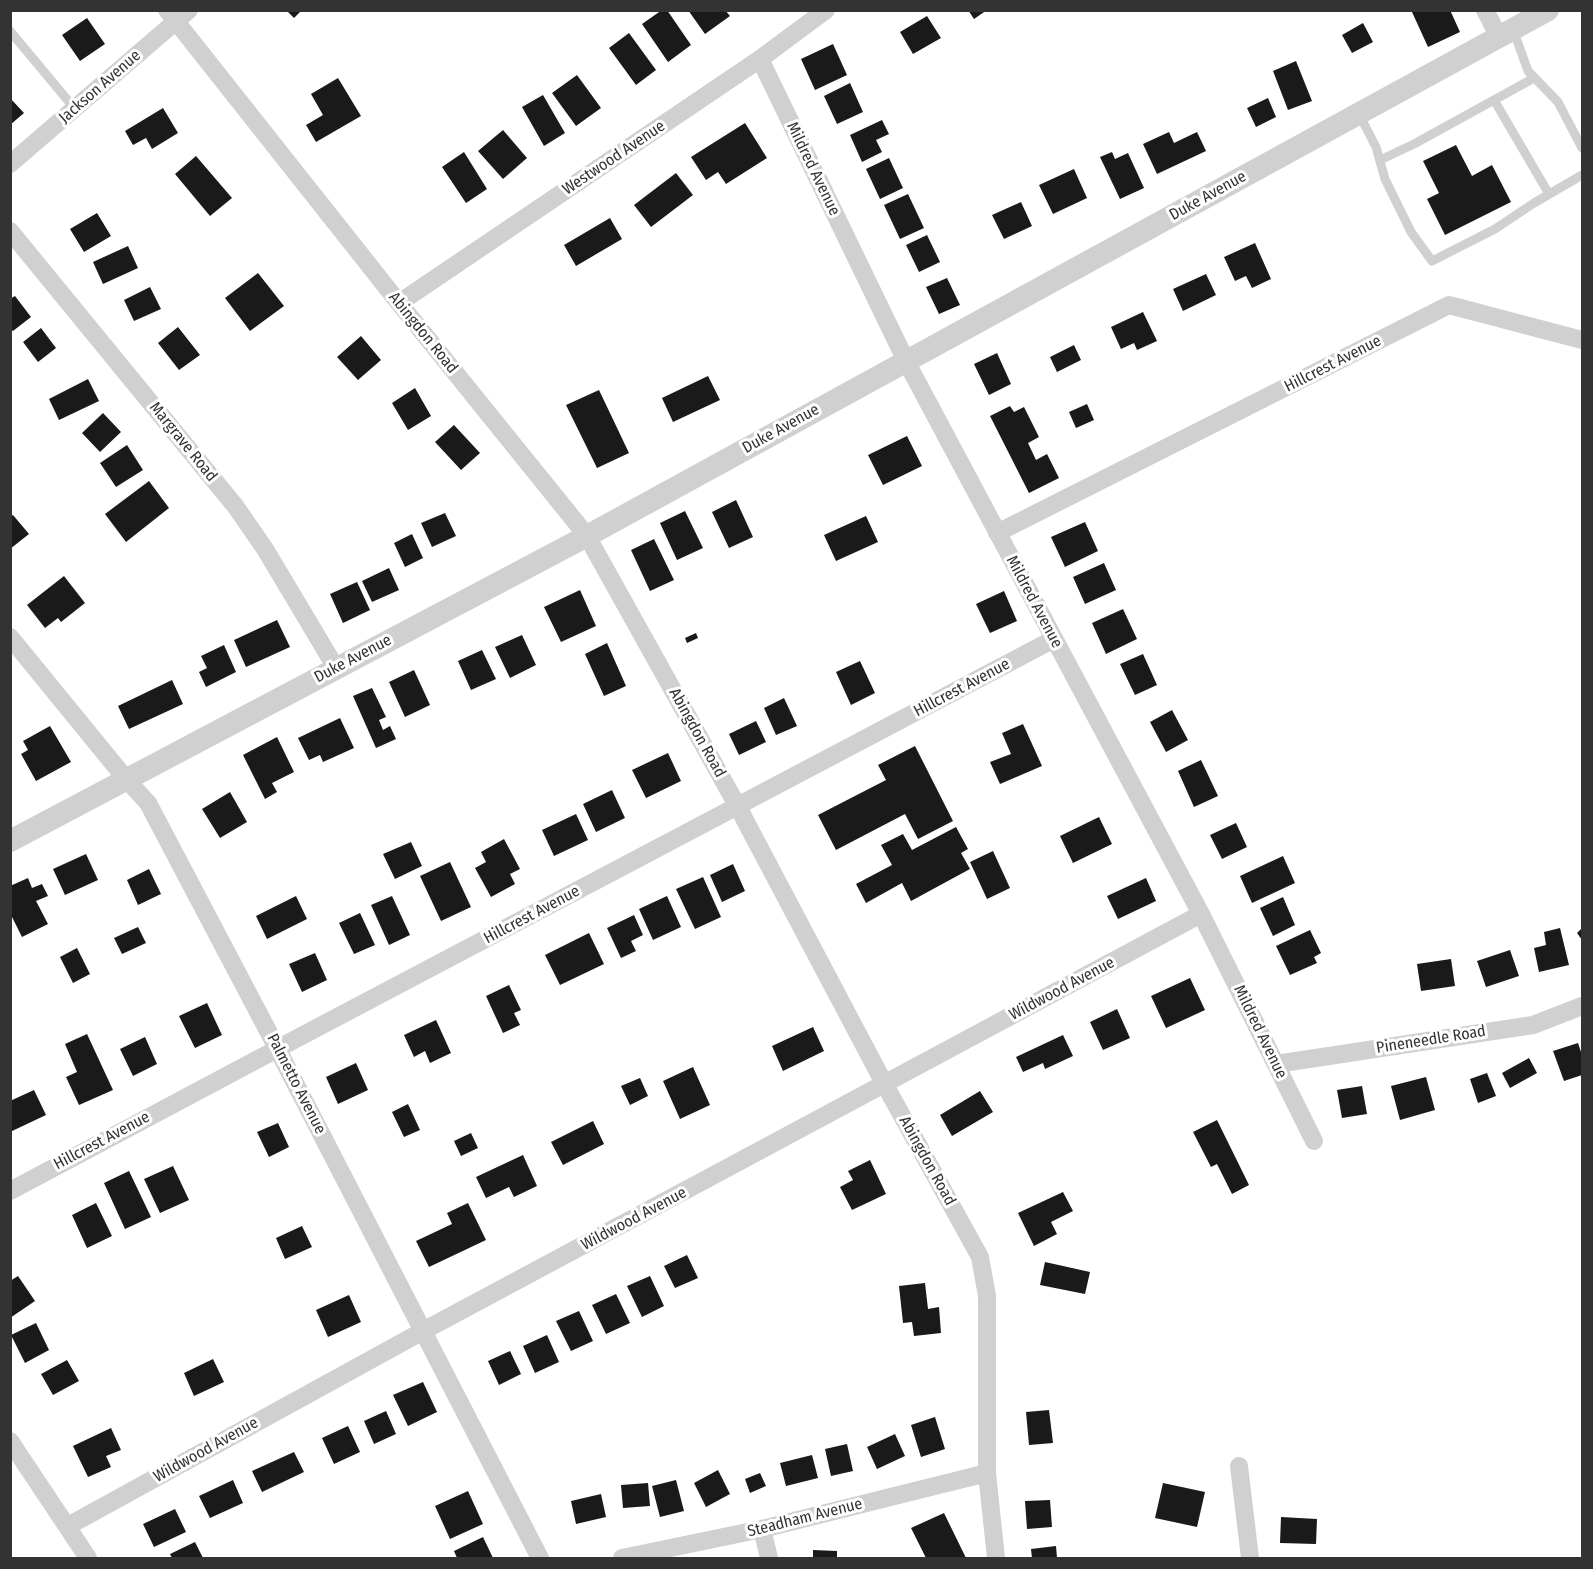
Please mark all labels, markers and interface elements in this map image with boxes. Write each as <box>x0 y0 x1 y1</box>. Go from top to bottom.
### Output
street label: Jackson Avenue <box>55 46 145 128</box>
street label: Westwood Avenue <box>559 117 669 199</box>
street label: Mildred Avenue <box>782 119 844 219</box>
street label: Duke Avenue <box>1166 167 1250 225</box>
street label: Abingdon Road <box>384 288 462 378</box>
street label: Hillcrest Avenue <box>1281 331 1385 397</box>
street label: Margrave Road <box>145 398 221 486</box>
street label: Duke Avenue <box>739 400 823 458</box>
street label: Mildred Avenue <box>1002 553 1066 651</box>
street label: Duke Avenue <box>311 631 395 687</box>
street label: Hillcrest Avenue <box>911 655 1013 721</box>
street label: Abingdon Road <box>665 685 729 781</box>
street label: Hillcrest Avenue <box>481 882 583 948</box>
street label: Wildwood Avenue <box>1006 953 1118 1025</box>
street label: Mildred Avenue <box>1229 982 1291 1082</box>
street label: Pineneedle Road <box>1375 1022 1487 1058</box>
street label: Palmetto Avenue <box>262 1031 330 1137</box>
street label: Hillcrest Avenue <box>51 1108 153 1174</box>
street label: Abingdon Road <box>895 1113 959 1209</box>
street label: Wildwood Avenue <box>578 1183 690 1255</box>
street label: Wildwood Avenue <box>150 1413 262 1487</box>
street label: Steadham Avenue <box>746 1494 864 1542</box>

